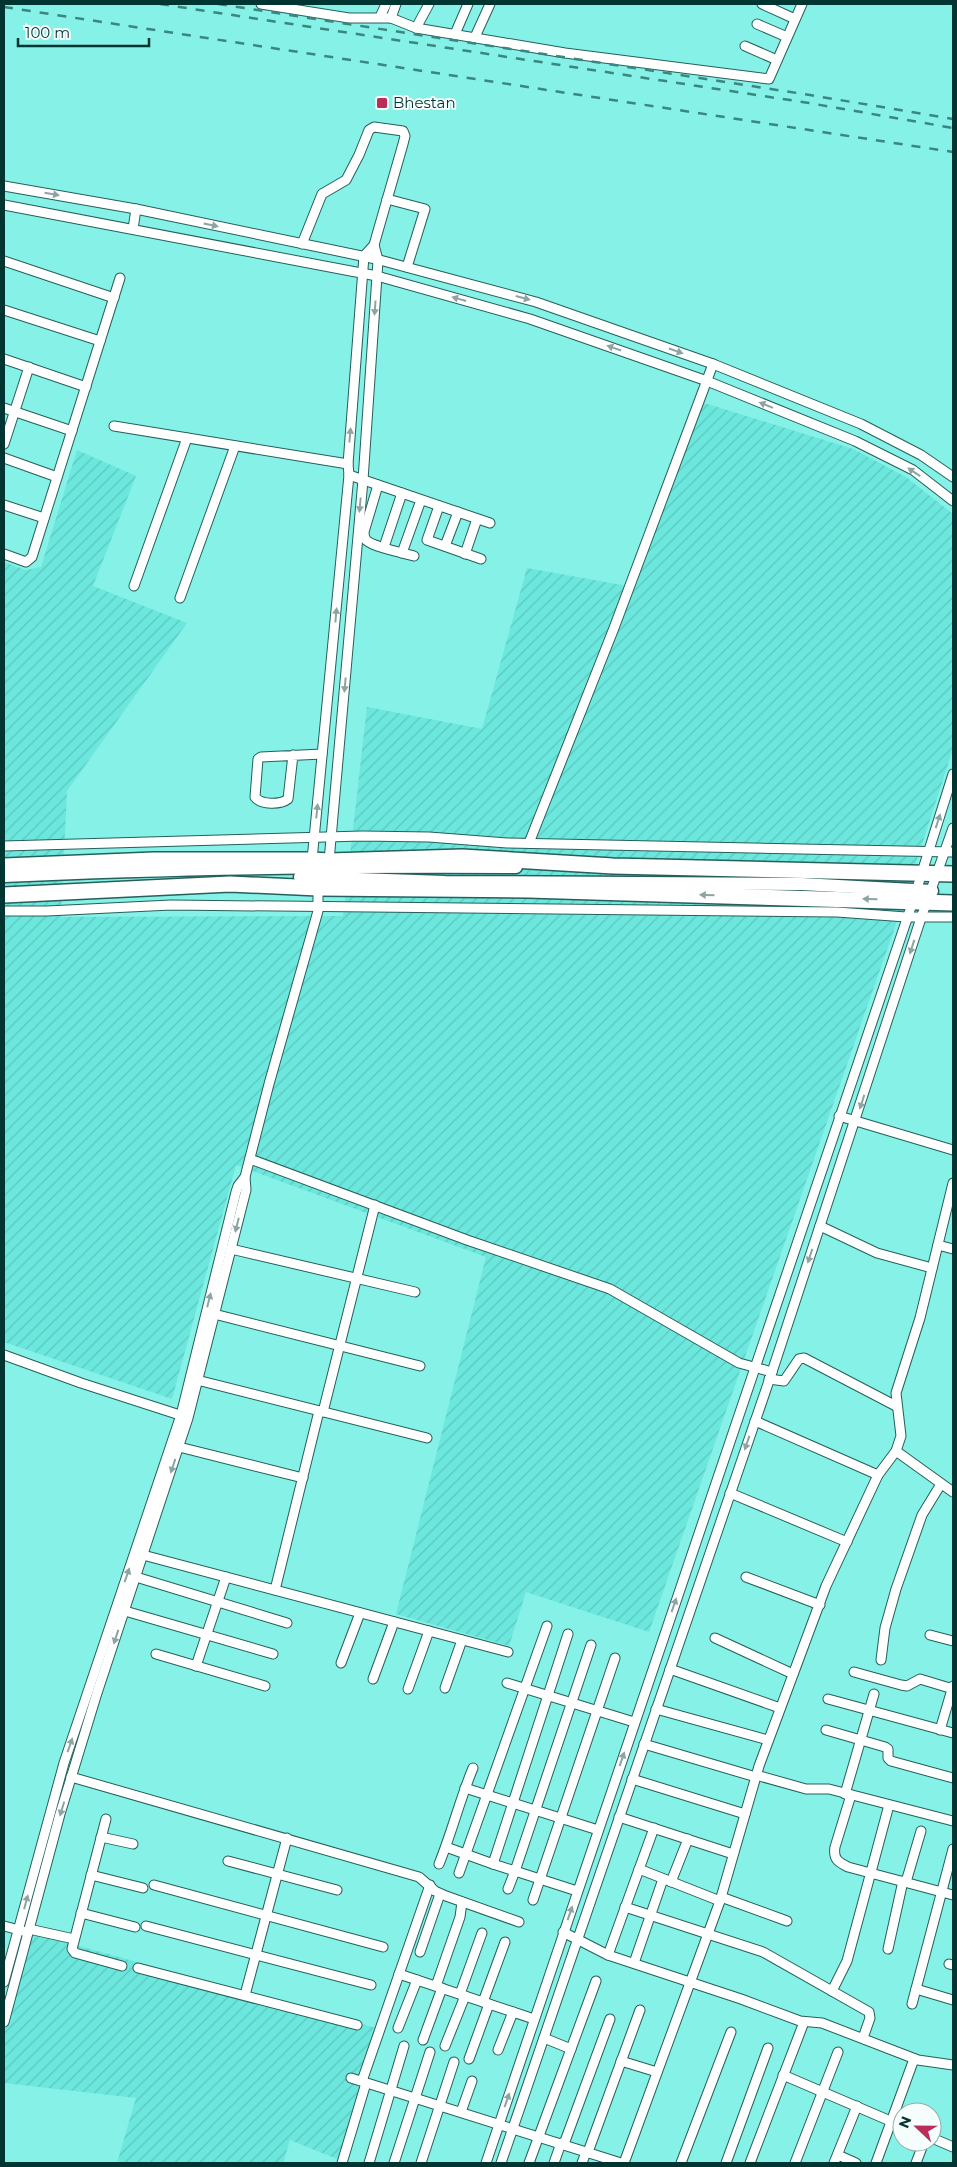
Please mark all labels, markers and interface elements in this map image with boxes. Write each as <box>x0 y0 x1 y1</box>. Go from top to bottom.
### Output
scale bar <box>18 15 149 47</box>
text: 100 m <box>25 23 70 42</box>
place label: Bhestan <box>393 93 456 112</box>
marker: Bhestan <box>375 96 389 110</box>
one-way arrow <box>44 191 60 199</box>
one-way arrow <box>204 221 220 229</box>
one-way arrow <box>515 294 530 302</box>
one-way arrow <box>452 295 467 303</box>
one-way arrow <box>371 301 379 317</box>
one-way arrow <box>606 344 621 352</box>
one-way arrow <box>669 348 684 355</box>
one-way arrow <box>759 400 774 408</box>
one-way arrow <box>346 427 354 443</box>
one-way arrow <box>907 467 921 477</box>
one-way arrow <box>356 498 364 514</box>
one-way arrow <box>332 606 340 622</box>
one-way arrow <box>341 677 349 693</box>
one-way arrow <box>313 803 321 819</box>
one-way arrow <box>935 813 942 828</box>
one-way arrow <box>699 890 715 898</box>
one-way arrow <box>861 895 877 903</box>
one-way arrow <box>907 940 915 955</box>
one-way arrow <box>857 1094 865 1109</box>
one-way arrow <box>233 1217 241 1232</box>
one-way arrow <box>806 1249 814 1264</box>
one-way arrow <box>205 1292 213 1307</box>
one-way arrow <box>743 1436 751 1451</box>
one-way arrow <box>169 1459 177 1474</box>
one-way arrow <box>124 1567 131 1582</box>
one-way arrow <box>670 1597 678 1612</box>
one-way arrow <box>112 1630 120 1645</box>
one-way arrow <box>66 1737 74 1752</box>
one-way arrow <box>618 1751 626 1766</box>
one-way arrow <box>57 1801 65 1816</box>
one-way arrow <box>22 1894 30 1909</box>
one-way arrow <box>566 1905 574 1920</box>
one-way arrow <box>504 2093 511 2108</box>
north arrow <box>892 2102 942 2152</box>
text: N <box>894 2114 915 2131</box>

